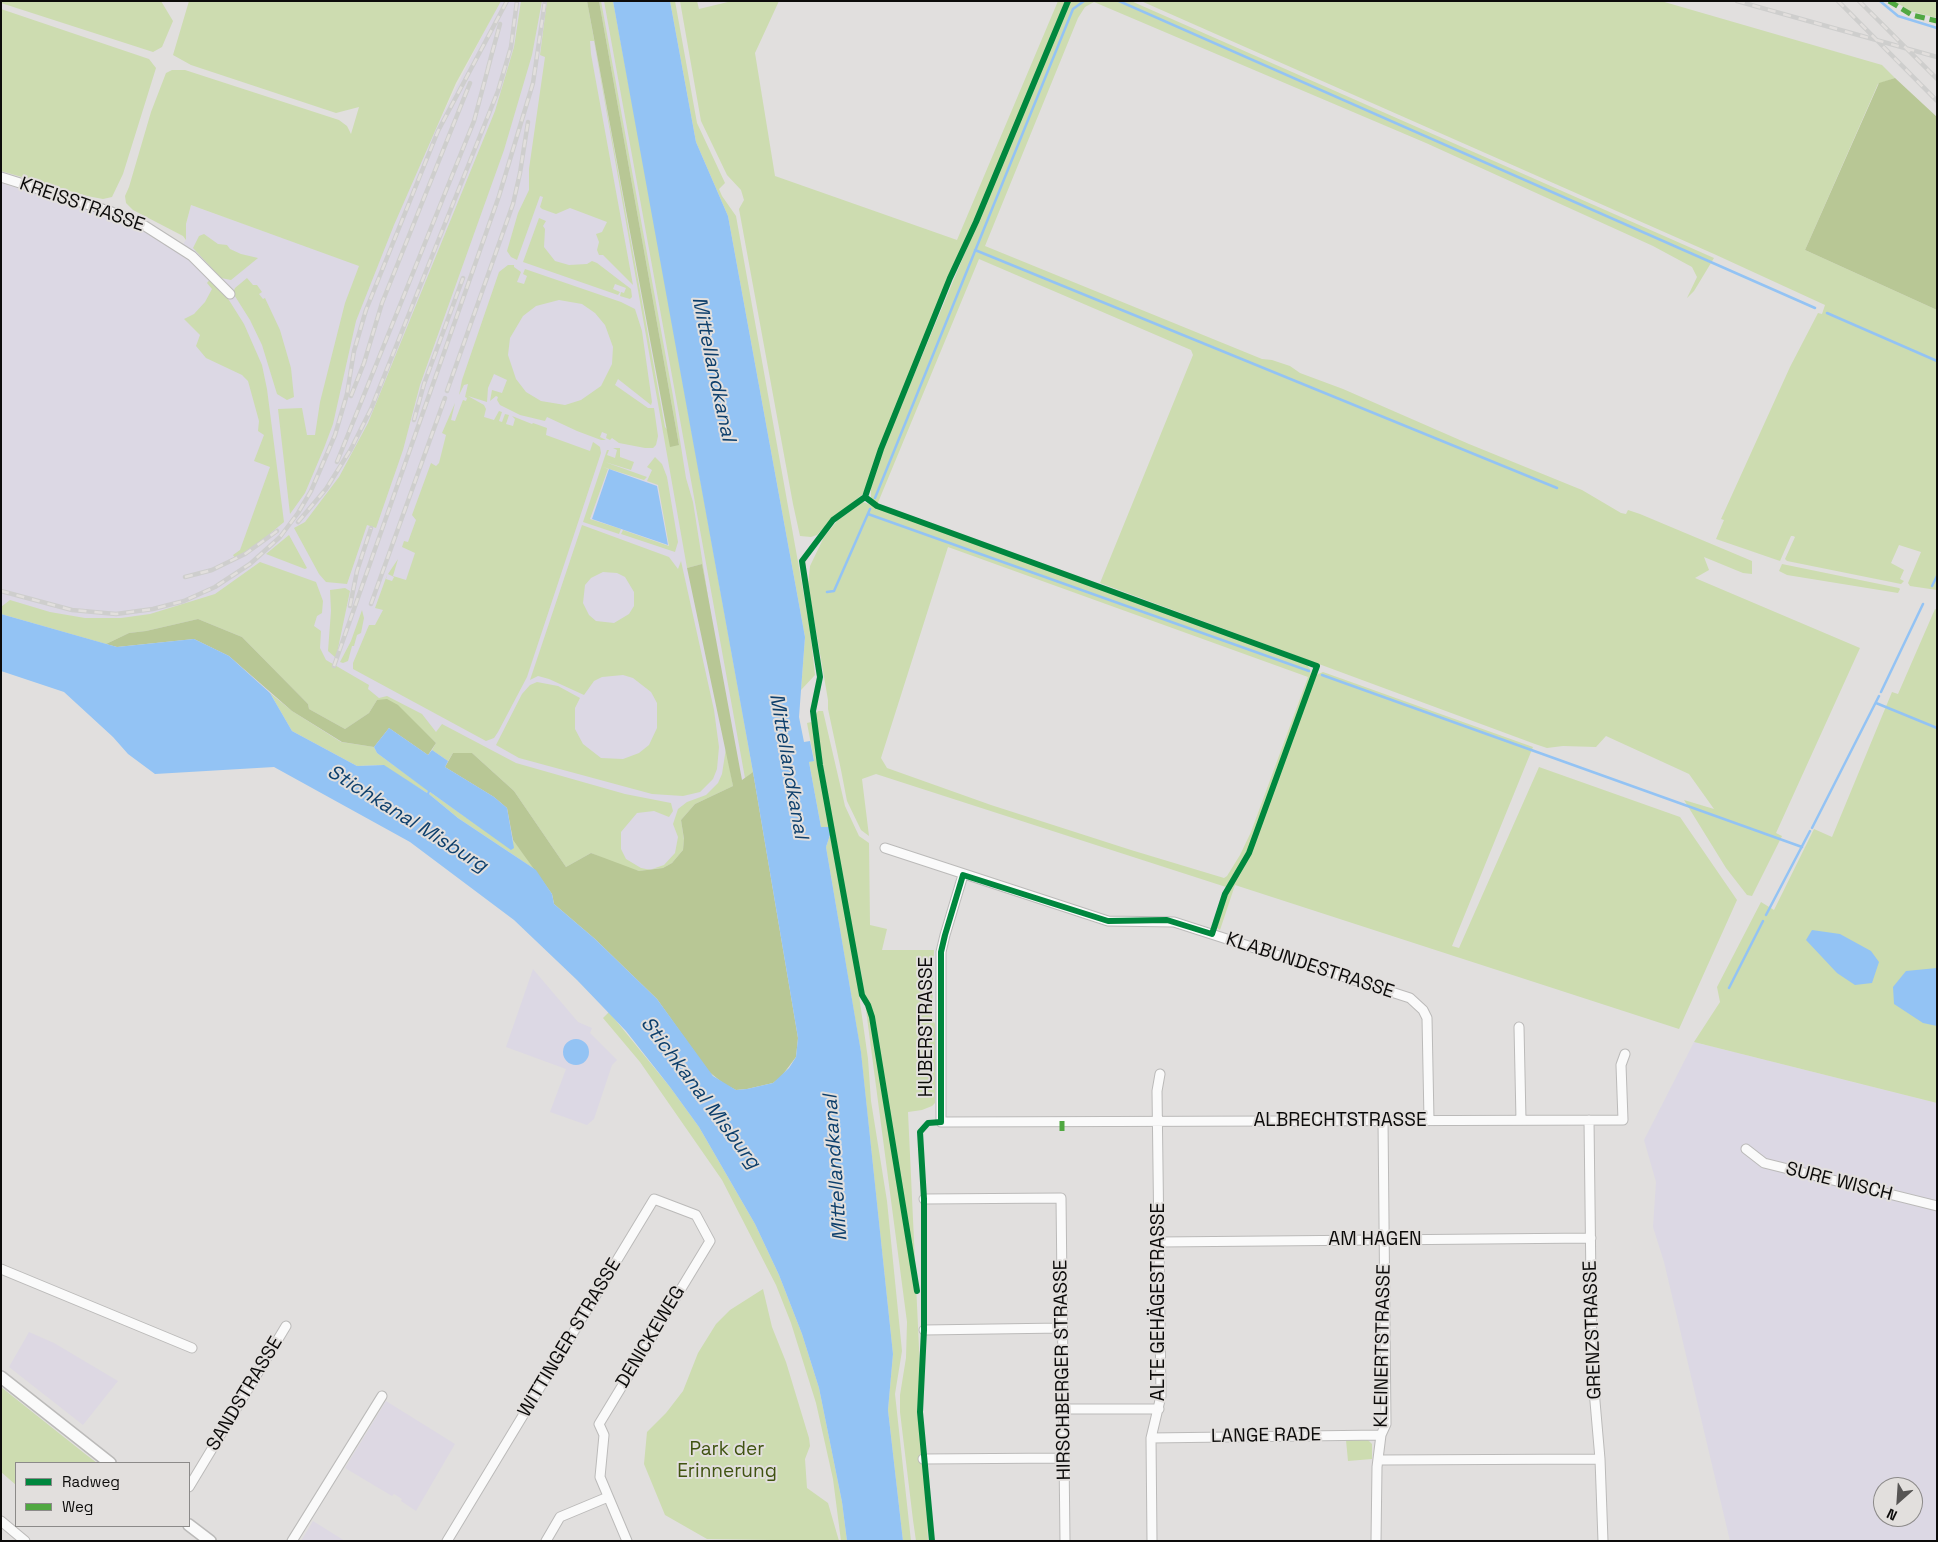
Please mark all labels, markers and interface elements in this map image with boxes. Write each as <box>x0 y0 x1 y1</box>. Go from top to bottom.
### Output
street label: KREISSTRASSE <box>16 173 148 237</box>
water label: Mittellandkanal <box>686 295 740 443</box>
water label: Mittellandkanal <box>763 692 813 840</box>
water label: Stichkanal Misburg <box>322 760 492 878</box>
street label: KLABUNDESTRASSE <box>1223 928 1397 1004</box>
street label: HUBERSTRASSE <box>916 957 938 1097</box>
water label: Stichkanal Misburg <box>635 1012 765 1174</box>
water label: Mittellandkanal <box>819 1094 853 1242</box>
street label: ALBRECHTSTRASSE <box>1253 1110 1427 1132</box>
street label: SURE WISCH <box>1783 1158 1895 1206</box>
street label: ALTE GEHÄGESTRASSE <box>1148 1203 1170 1401</box>
street label: AM HAGEN <box>1328 1229 1422 1251</box>
street label: WITTINGER STRASSE <box>514 1255 626 1421</box>
street label: HIRSCHBERGER STRASSE <box>1050 1259 1076 1481</box>
street label: GRENZSTRASSE <box>1579 1260 1607 1400</box>
street label: KLEINERTSTRASSE <box>1370 1264 1396 1428</box>
street label: DENICKEWEG <box>612 1282 690 1392</box>
street label: SANDSTRASSE <box>202 1333 288 1455</box>
street label: LANGE RADE <box>1211 1424 1321 1448</box>
park label: Park der Erinnerung <box>677 1439 777 1483</box>
legend <box>15 1462 190 1527</box>
text: Radweg <box>62 1472 120 1491</box>
north arrow <box>1873 1477 1923 1527</box>
text: Weg <box>62 1497 93 1516</box>
text: N <box>1884 1504 1900 1525</box>

